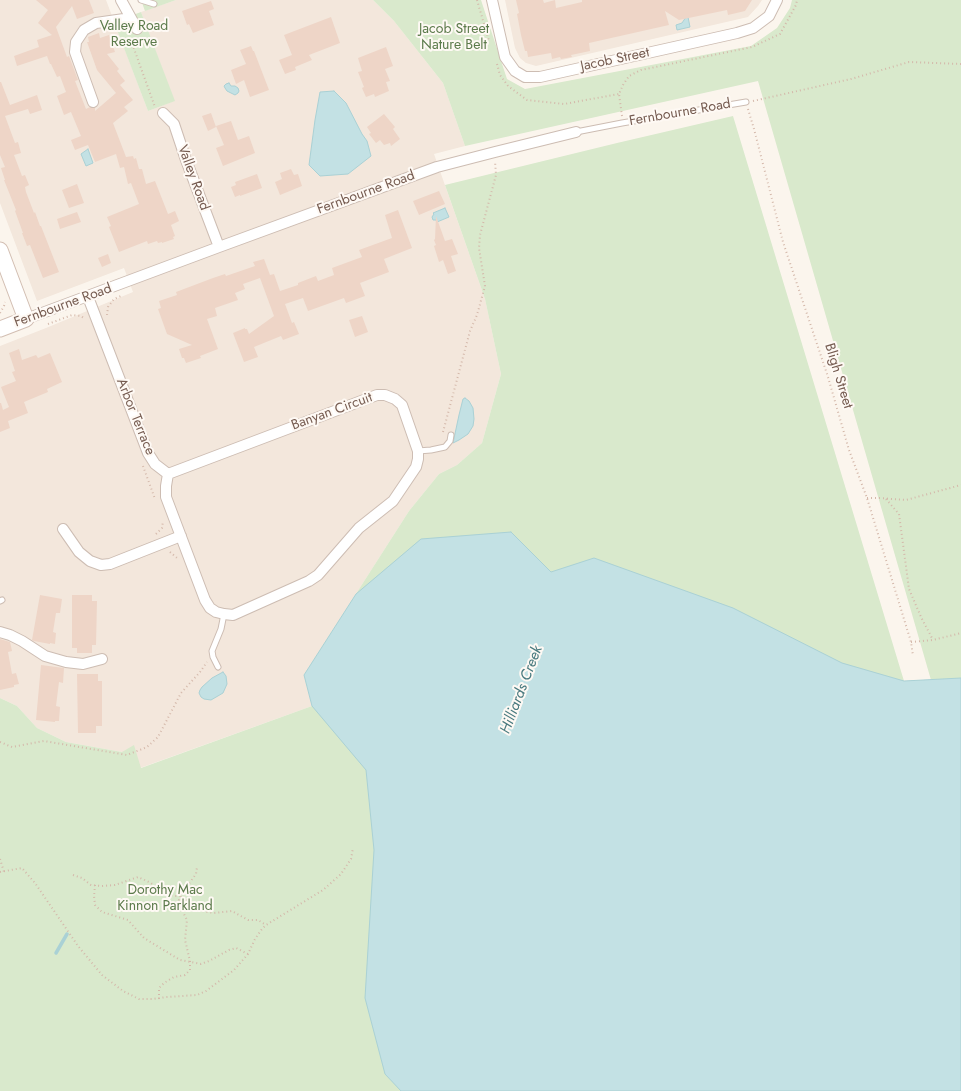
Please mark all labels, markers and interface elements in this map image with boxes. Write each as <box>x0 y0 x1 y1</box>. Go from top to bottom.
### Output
park label: Valley Road Reserve <box>100 19 168 52</box>
park label: Jacob Street Nature Belt <box>419 22 489 54</box>
street label: Jacob Street <box>579 45 651 75</box>
street label: Fernbourne Road <box>628 96 732 130</box>
street label: Valley Road <box>173 143 213 213</box>
street label: Fernbourne Road <box>315 168 417 218</box>
street label: Fernbourne Road <box>12 281 114 331</box>
street label: Bligh Street <box>820 341 856 411</box>
street label: Arbor Terrace <box>112 376 158 458</box>
street label: Banyan Circuit <box>289 390 375 434</box>
water label: Hilliards Creek <box>497 643 547 737</box>
park label: Dorothy Mac Kinnon Parkland <box>117 883 213 916</box>

